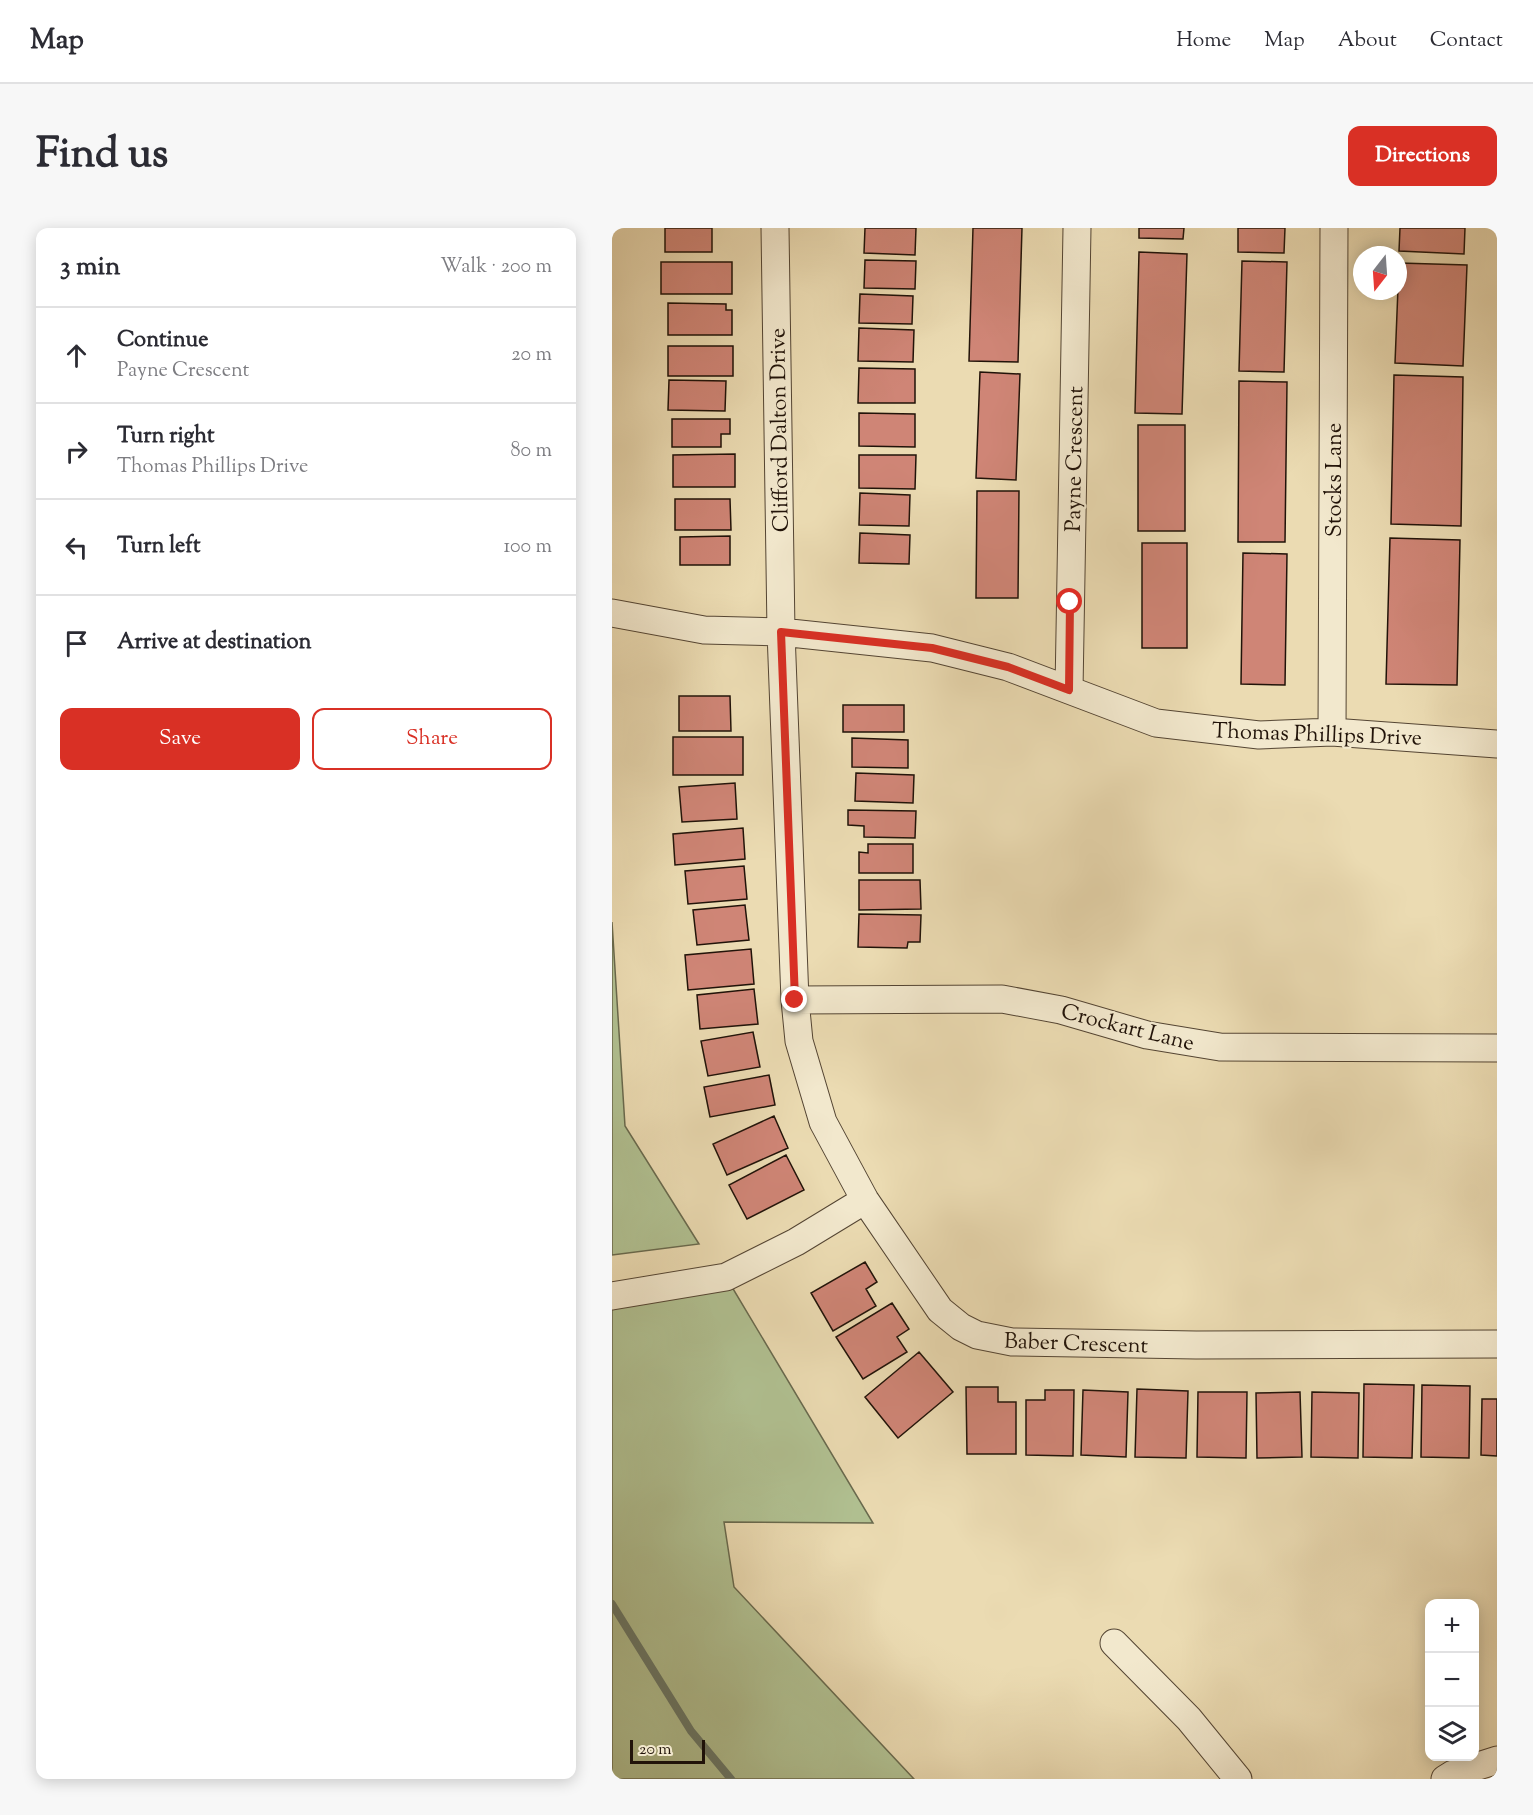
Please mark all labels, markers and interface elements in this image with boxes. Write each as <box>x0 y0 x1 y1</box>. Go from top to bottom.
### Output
text: Map <box>30 21 84 61</box>
text: Home <box>1176 26 1231 56</box>
text: Map <box>1264 26 1305 56</box>
text: About <box>1338 26 1397 56</box>
text: Contact <box>1430 26 1503 56</box>
text: Find us <box>36 126 168 186</box>
button: Directions <box>1348 126 1497 186</box>
north arrow <box>1353 246 1407 300</box>
text: 3 min <box>60 249 120 286</box>
text: Walk · 200 m <box>440 253 552 282</box>
text: Continue <box>117 325 208 357</box>
street label: Clifford Dalton Drive <box>763 328 799 532</box>
icon: ahead <box>60 339 93 372</box>
text: 20 m <box>511 341 552 370</box>
text: Payne Crescent <box>117 357 249 386</box>
street label: Payne Crescent <box>1059 385 1093 532</box>
text: Turn right <box>117 421 214 453</box>
street label: Stocks Lane <box>1320 423 1352 537</box>
icon: right <box>60 435 93 468</box>
text: 80 m <box>511 437 552 466</box>
text: Thomas Phillips Drive <box>117 453 308 482</box>
icon: left <box>60 531 93 564</box>
text: Turn left <box>117 531 200 563</box>
text: 100 m <box>503 533 552 562</box>
route start <box>1056 588 1082 614</box>
icon: arrive <box>60 627 93 660</box>
text: Arrive at destination <box>117 627 312 659</box>
button: Save <box>60 708 300 770</box>
button: Share <box>312 708 552 770</box>
street label: Thomas Phillips Drive <box>1211 716 1423 756</box>
route end <box>781 986 807 1012</box>
street label: Crockart Lane <box>1057 997 1197 1061</box>
street label: Baber Crescent <box>1003 1326 1149 1364</box>
map controls <box>1425 1599 1479 1761</box>
button: + <box>1425 1599 1479 1653</box>
button: − <box>1425 1653 1479 1707</box>
button: layers <box>1425 1707 1479 1761</box>
scale bar <box>630 1737 705 1764</box>
text: 20 m <box>639 1739 672 1762</box>

